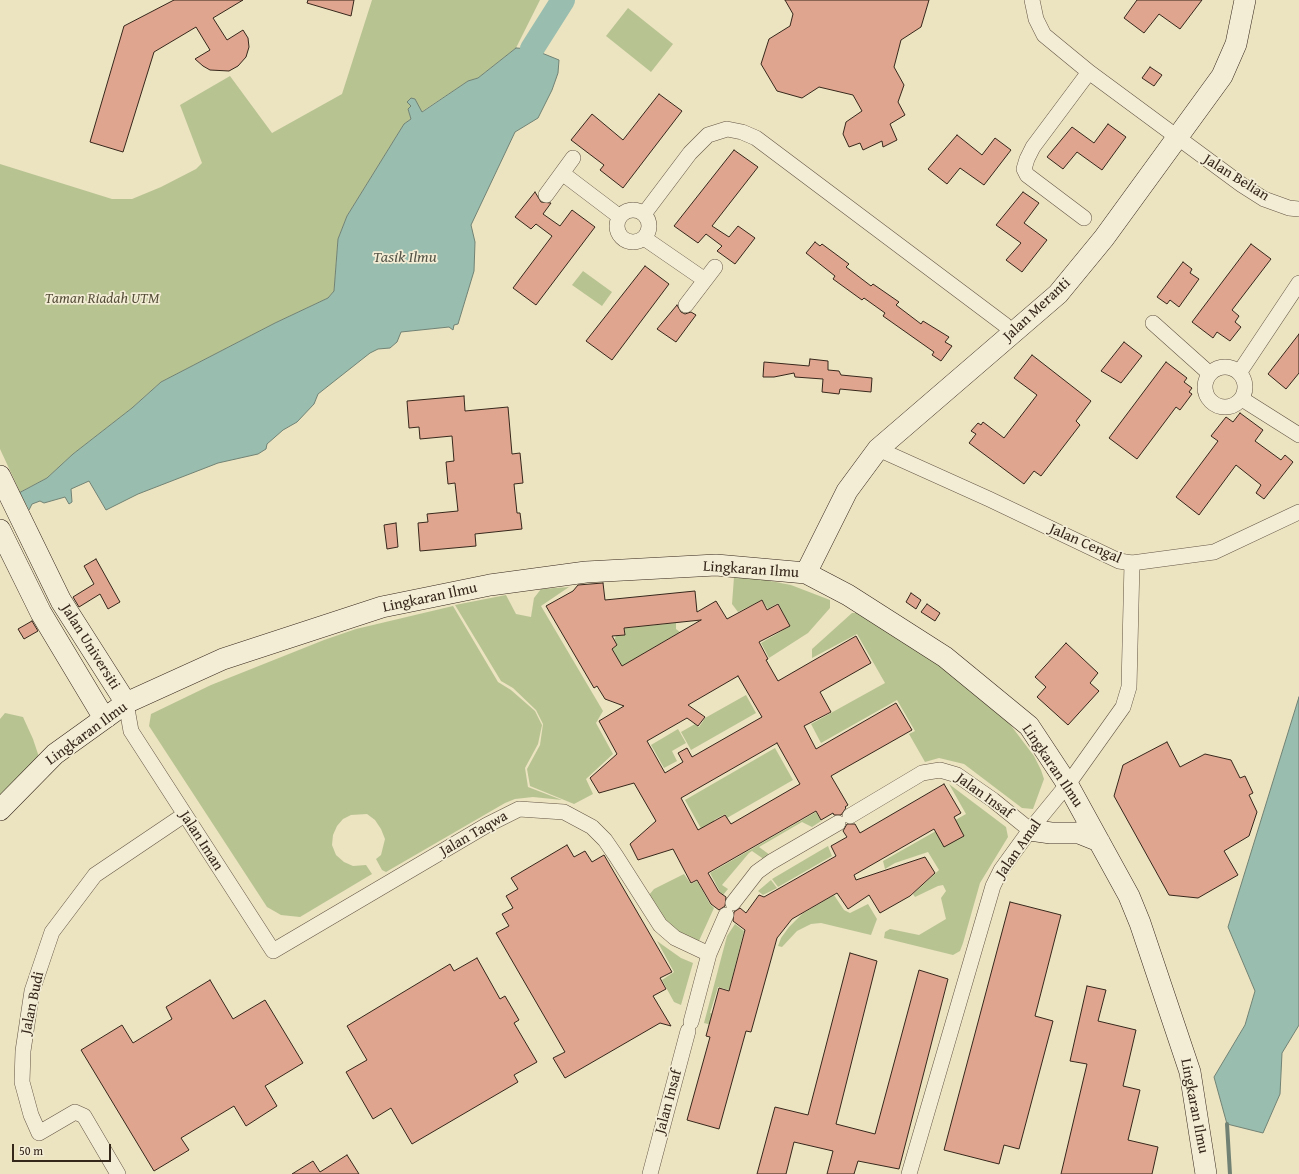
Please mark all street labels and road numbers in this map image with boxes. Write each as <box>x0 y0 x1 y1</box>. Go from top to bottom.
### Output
street label: Jalan Belian <box>1200 151 1272 205</box>
street label: Jalan Meranti <box>1000 274 1074 346</box>
street label: Jalan Cengal <box>1046 520 1124 568</box>
street label: Lingkaran Ilmu <box>702 558 800 582</box>
street label: Lingkaran Ilmu <box>381 579 479 617</box>
street label: Jalan Universiti <box>57 601 123 693</box>
street label: Lingkaran Ilmu <box>43 698 131 770</box>
street label: Lingkaran Ilmu <box>1018 721 1086 811</box>
street label: Jalan Insaf <box>952 769 1016 823</box>
street label: Jalan Taqwa <box>437 807 511 861</box>
street label: Jalan Iman <box>175 808 227 874</box>
street label: Jalan Amal <box>992 816 1046 882</box>
street label: Jalan Budi <box>18 970 48 1036</box>
street label: Lingkaran Ilmu <box>1176 1057 1212 1155</box>
street label: Jalan Insaf <box>652 1068 686 1136</box>

